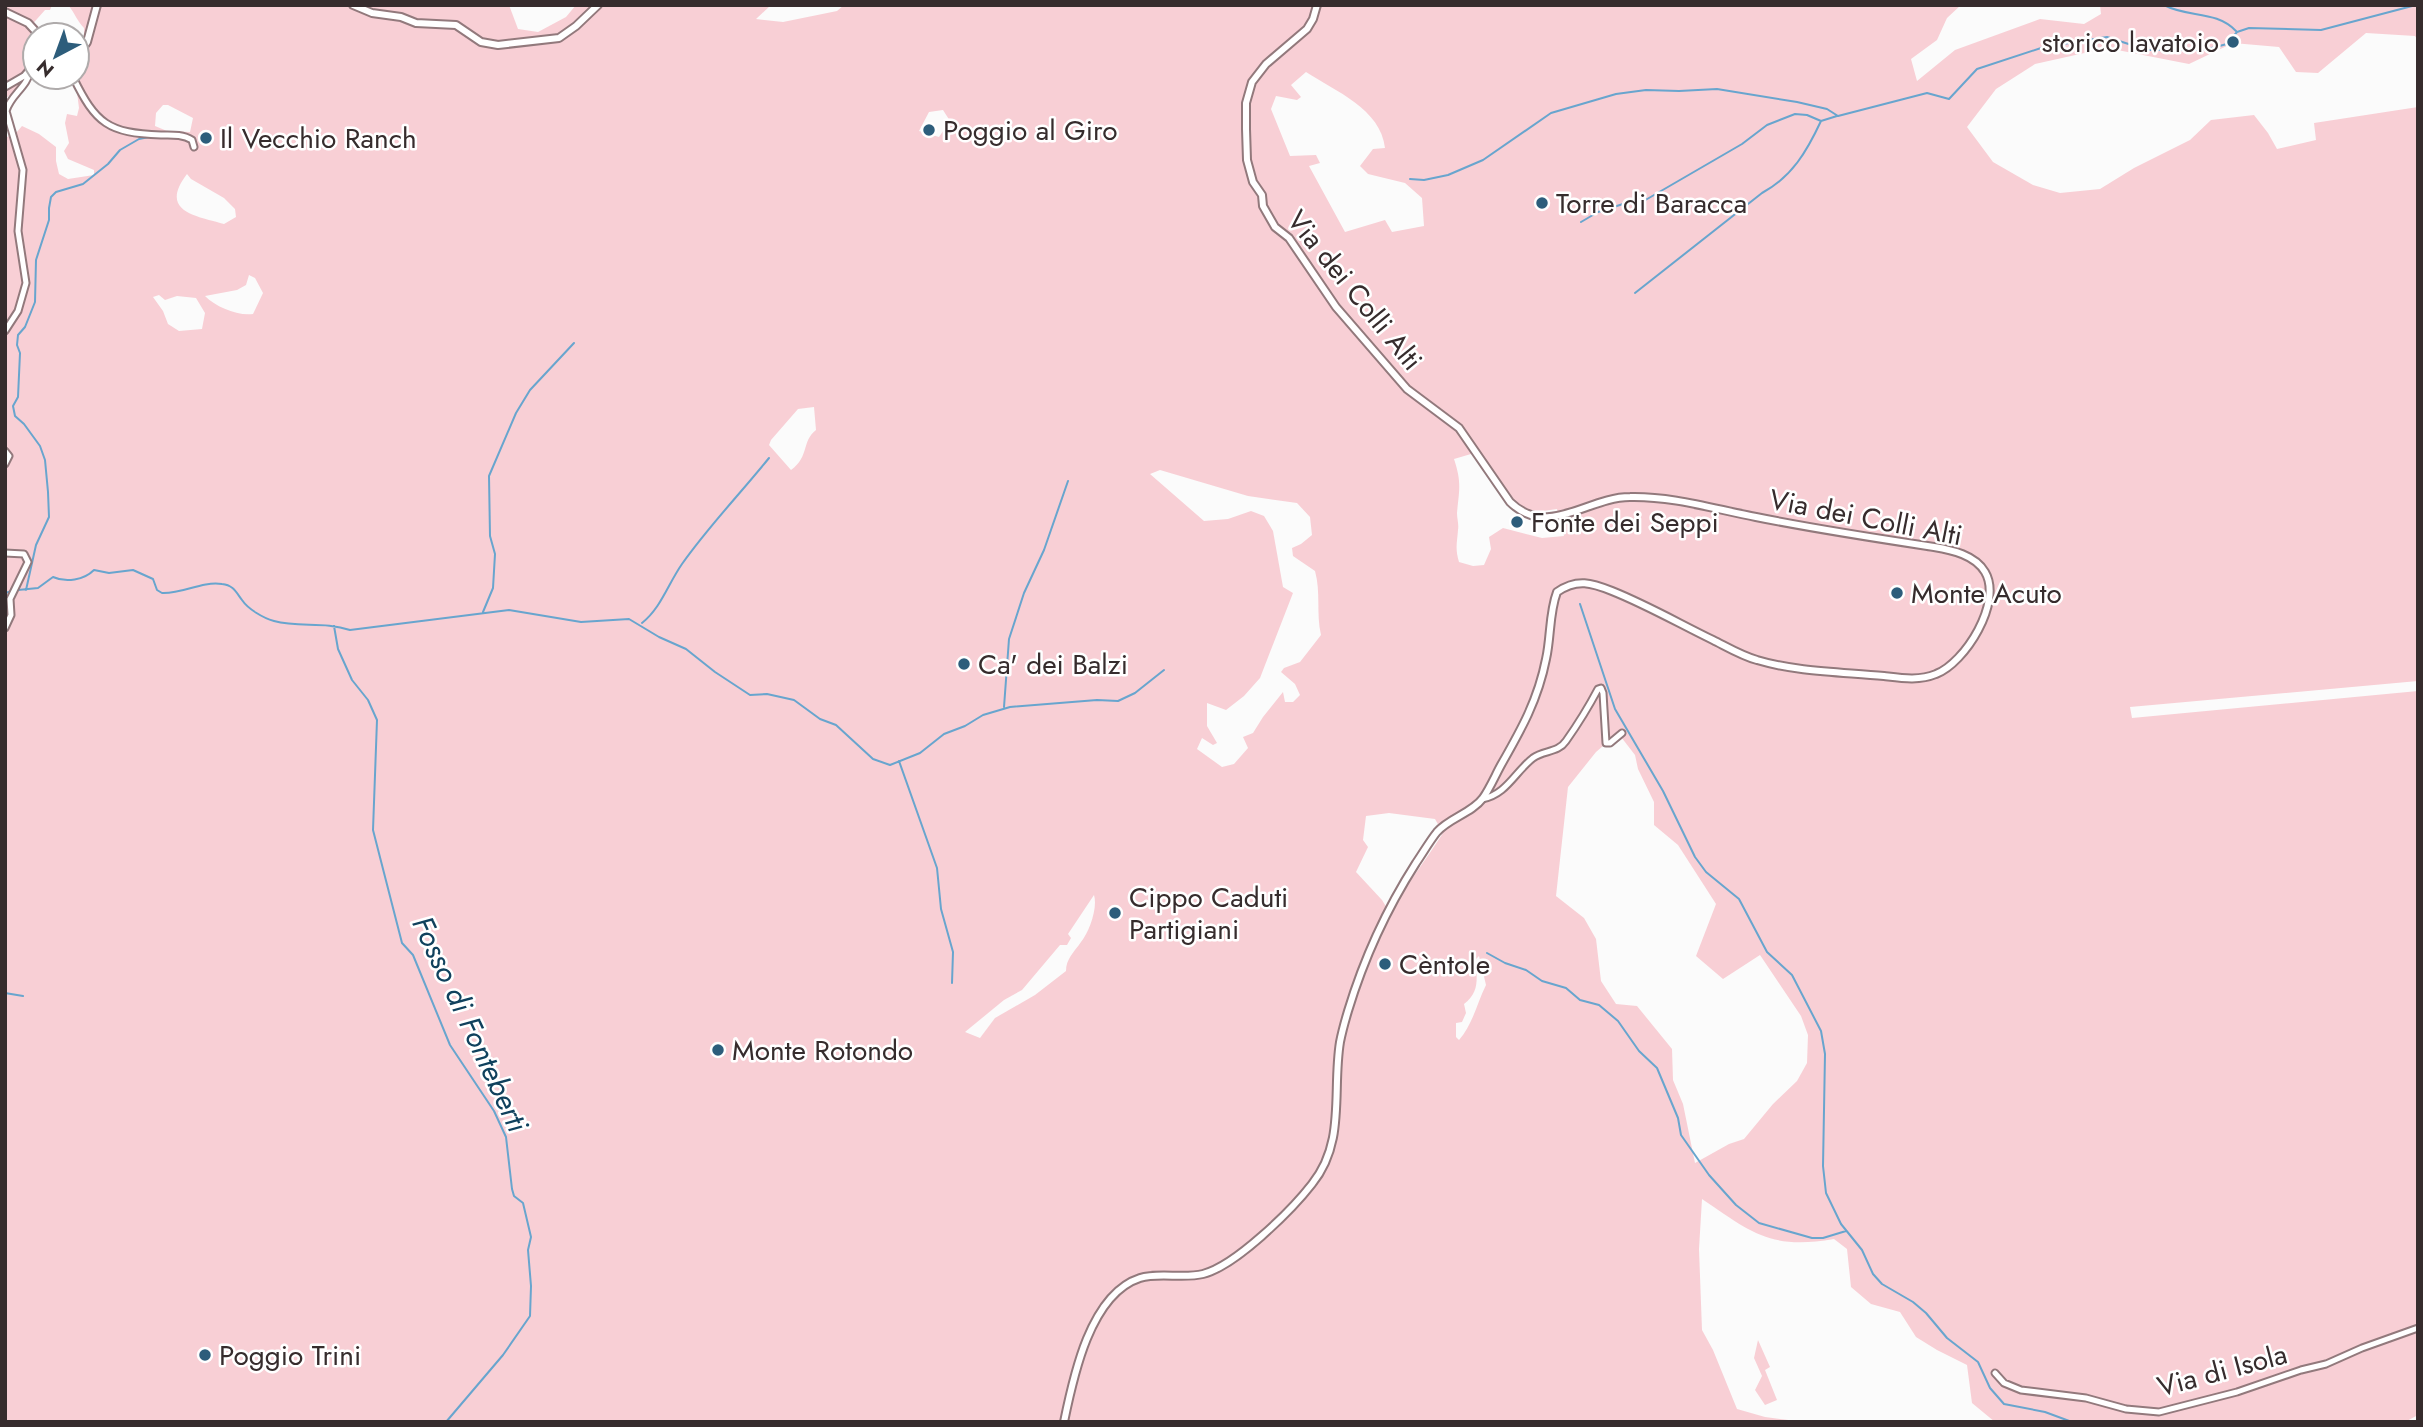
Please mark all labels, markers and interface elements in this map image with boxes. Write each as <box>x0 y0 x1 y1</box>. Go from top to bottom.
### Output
north arrow <box>21 21 91 91</box>
place label: storico lavatoio <box>2042 22 2219 63</box>
marker: storico lavatoio <box>2225 34 2241 50</box>
text: N <box>31 53 60 84</box>
place label: Poggio al Giro <box>943 110 1117 151</box>
place label: Il Vecchio Ranch <box>220 118 417 159</box>
marker: Poggio al Giro <box>921 122 937 138</box>
marker: Il Vecchio Ranch <box>198 130 214 146</box>
place label: Torre di Baracca <box>1556 183 1747 224</box>
marker: Torre di Baracca <box>1534 195 1550 211</box>
street label: Via dei Colli Alti <box>1277 201 1432 379</box>
street label: Via dei Colli Alti <box>1766 479 1966 556</box>
place label: Fonte dei Seppi <box>1531 502 1719 543</box>
marker: Fonte dei Seppi <box>1509 514 1525 530</box>
place label: Monte Acuto <box>1911 573 2062 614</box>
marker: Monte Acuto <box>1889 585 1905 601</box>
place label: Ca' dei Balzi <box>978 644 1128 685</box>
marker: Ca' dei Balzi <box>956 656 972 672</box>
place label: Cippo Caduti Partigiani <box>1129 877 1288 950</box>
marker: Cippo Caduti Partigiani <box>1107 905 1123 921</box>
water label: Fosso di Fonteberti <box>402 909 540 1139</box>
place label: Cèntole <box>1399 944 1490 985</box>
marker: Cèntole <box>1377 956 1393 972</box>
place label: Monte Rotondo <box>732 1030 913 1071</box>
marker: Monte Rotondo <box>710 1042 726 1058</box>
street label: Via di Isola <box>2153 1334 2291 1407</box>
place label: Poggio Trini <box>219 1335 361 1376</box>
marker: Poggio Trini <box>197 1347 213 1363</box>

